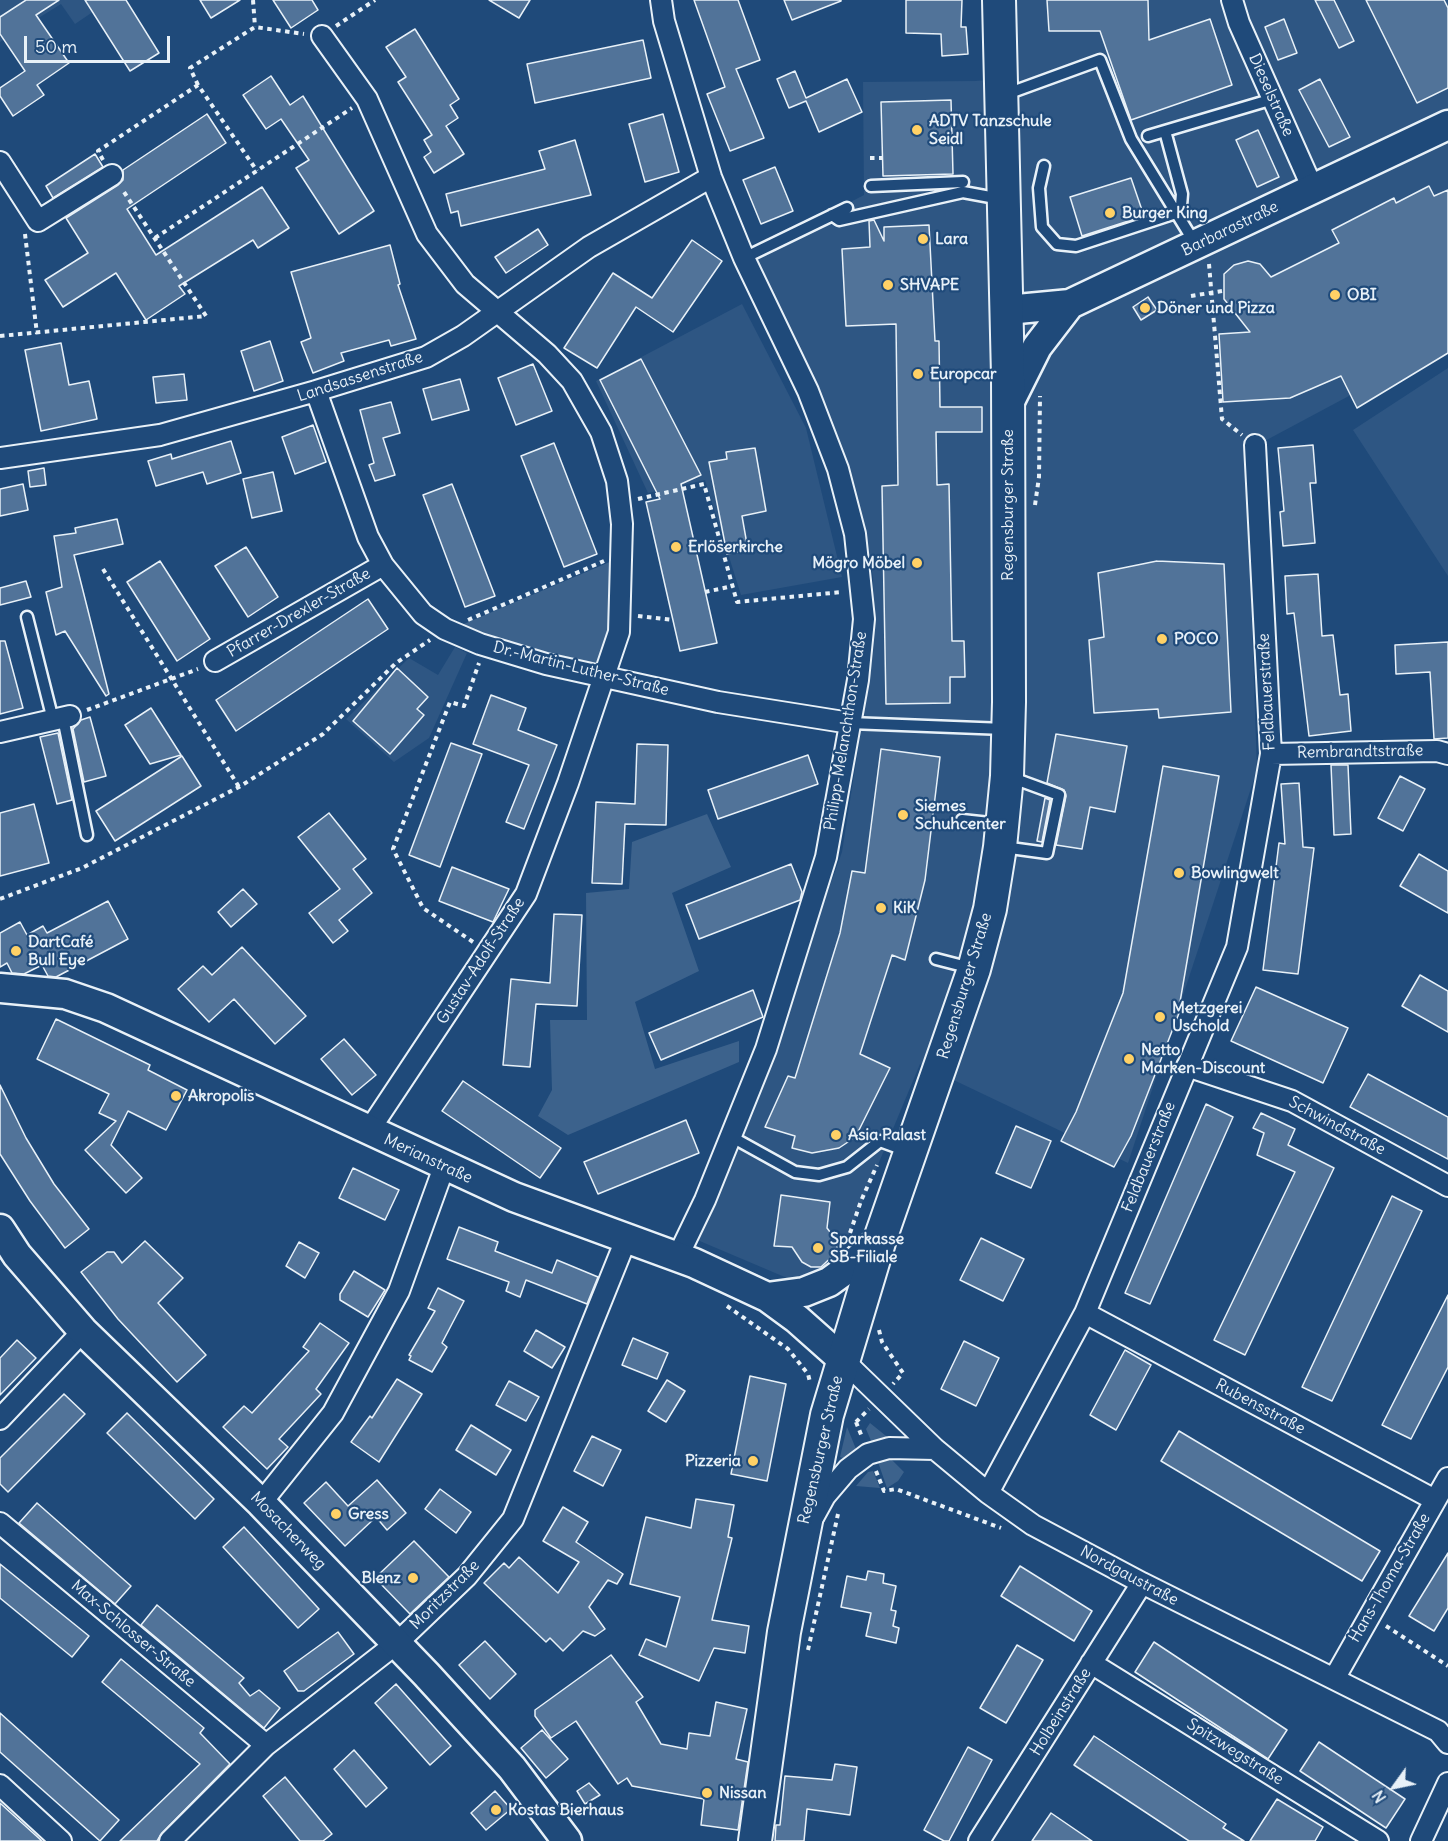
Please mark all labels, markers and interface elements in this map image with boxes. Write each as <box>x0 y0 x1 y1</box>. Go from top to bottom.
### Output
scale bar <box>27 24 172 62</box>
text: 50 m <box>35 35 77 58</box>
street label: Dieselstraße <box>1244 51 1298 139</box>
place label: ADTV Tanzschule Seidl <box>929 111 1052 149</box>
marker: ADTV Tanzschule Seidl <box>910 123 924 137</box>
street label: Barbarastraße <box>1179 197 1281 261</box>
place label: Burger King <box>1122 203 1208 223</box>
marker: Burger King <box>1103 206 1117 220</box>
place label: Lara <box>935 229 968 249</box>
marker: Lara <box>916 232 930 246</box>
place label: SHVAPE <box>900 275 959 295</box>
marker: SHVAPE <box>881 278 895 292</box>
place label: OBI <box>1347 285 1377 305</box>
marker: OBI <box>1328 288 1342 302</box>
place label: Döner und Pizza <box>1157 298 1275 318</box>
marker: Döner und Pizza <box>1138 301 1152 315</box>
street label: Landsassenstraße <box>295 348 425 406</box>
place label: Europcar <box>930 364 997 384</box>
marker: Europcar <box>911 367 925 381</box>
street label: Regensburger Straße <box>998 429 1018 581</box>
place label: Erlöserkirche <box>688 537 783 557</box>
marker: Erlöserkirche <box>669 540 683 554</box>
place label: Mögro Möbel <box>812 553 905 573</box>
marker: Mögro Möbel <box>910 556 924 570</box>
street label: Pfarrer-Drexler-Straße <box>224 564 374 662</box>
place label: POCO <box>1174 629 1219 649</box>
street label: Philipp-Melanchthon-Straße <box>821 630 871 832</box>
marker: POCO <box>1155 632 1169 646</box>
street label: Feldbauerstraße <box>1254 633 1280 751</box>
street label: Dr.-Martin-Luther-Straße <box>491 638 671 700</box>
street label: Rembrandtstraße <box>1297 741 1423 763</box>
place label: Siemes Schuhcenter <box>915 796 1006 834</box>
marker: Siemes Schuhcenter <box>896 808 910 822</box>
place label: Bowlingwelt <box>1191 863 1279 883</box>
marker: Bowlingwelt <box>1172 866 1186 880</box>
street label: Gustav-Adolf-Straße <box>433 894 529 1028</box>
place label: KiK <box>893 898 916 918</box>
marker: KiK <box>874 901 888 915</box>
street label: Regensburger Straße <box>934 911 996 1061</box>
place label: DartCafé Bull Eye <box>28 932 93 970</box>
marker: DartCafé Bull Eye <box>9 944 23 958</box>
place label: Metzgerei Uschold <box>1172 998 1242 1036</box>
marker: Metzgerei Uschold <box>1153 1010 1167 1024</box>
place label: Netto Marken-Discount <box>1141 1040 1265 1078</box>
marker: Netto Marken-Discount <box>1122 1052 1136 1066</box>
place label: Akropolis <box>188 1086 254 1106</box>
marker: Akropolis <box>169 1089 183 1103</box>
street label: Schwindstraße <box>1285 1093 1389 1159</box>
street label: Feldbauerstraße <box>1118 1099 1180 1215</box>
place label: Asia Palast <box>848 1125 926 1145</box>
marker: Asia Palast <box>829 1128 843 1142</box>
street label: Merianstraße <box>381 1130 475 1188</box>
place label: Sparkasse SB-Filiale <box>830 1229 904 1267</box>
marker: Sparkasse SB-Filiale <box>811 1241 825 1255</box>
street label: Regensburger Straße <box>795 1374 847 1526</box>
street label: Rubensstraße <box>1212 1375 1308 1439</box>
place label: Pizzeria <box>685 1451 741 1471</box>
marker: Pizzeria <box>746 1454 760 1468</box>
street label: Mosacherweg <box>246 1488 330 1574</box>
place label: Gress <box>348 1504 389 1524</box>
marker: Gress <box>329 1507 343 1521</box>
street label: Hans-Thoma-Straße <box>1345 1510 1435 1646</box>
street label: Nordgaustraße <box>1077 1542 1181 1610</box>
street label: Moritzstraße <box>406 1556 484 1634</box>
place label: Blenz <box>361 1568 401 1588</box>
marker: Blenz <box>406 1571 420 1585</box>
street label: Max-Schlosser-Straße <box>67 1576 199 1692</box>
street label: Holbeinstraße <box>1026 1665 1096 1759</box>
street label: Spitzwegstraße <box>1183 1715 1287 1789</box>
north arrow <box>1364 1757 1424 1817</box>
place label: Nissan <box>719 1783 767 1803</box>
marker: Nissan <box>700 1786 714 1800</box>
text: N <box>1368 1787 1390 1807</box>
place label: Kostas Bierhaus <box>508 1800 624 1820</box>
marker: Kostas Bierhaus <box>489 1803 503 1817</box>

